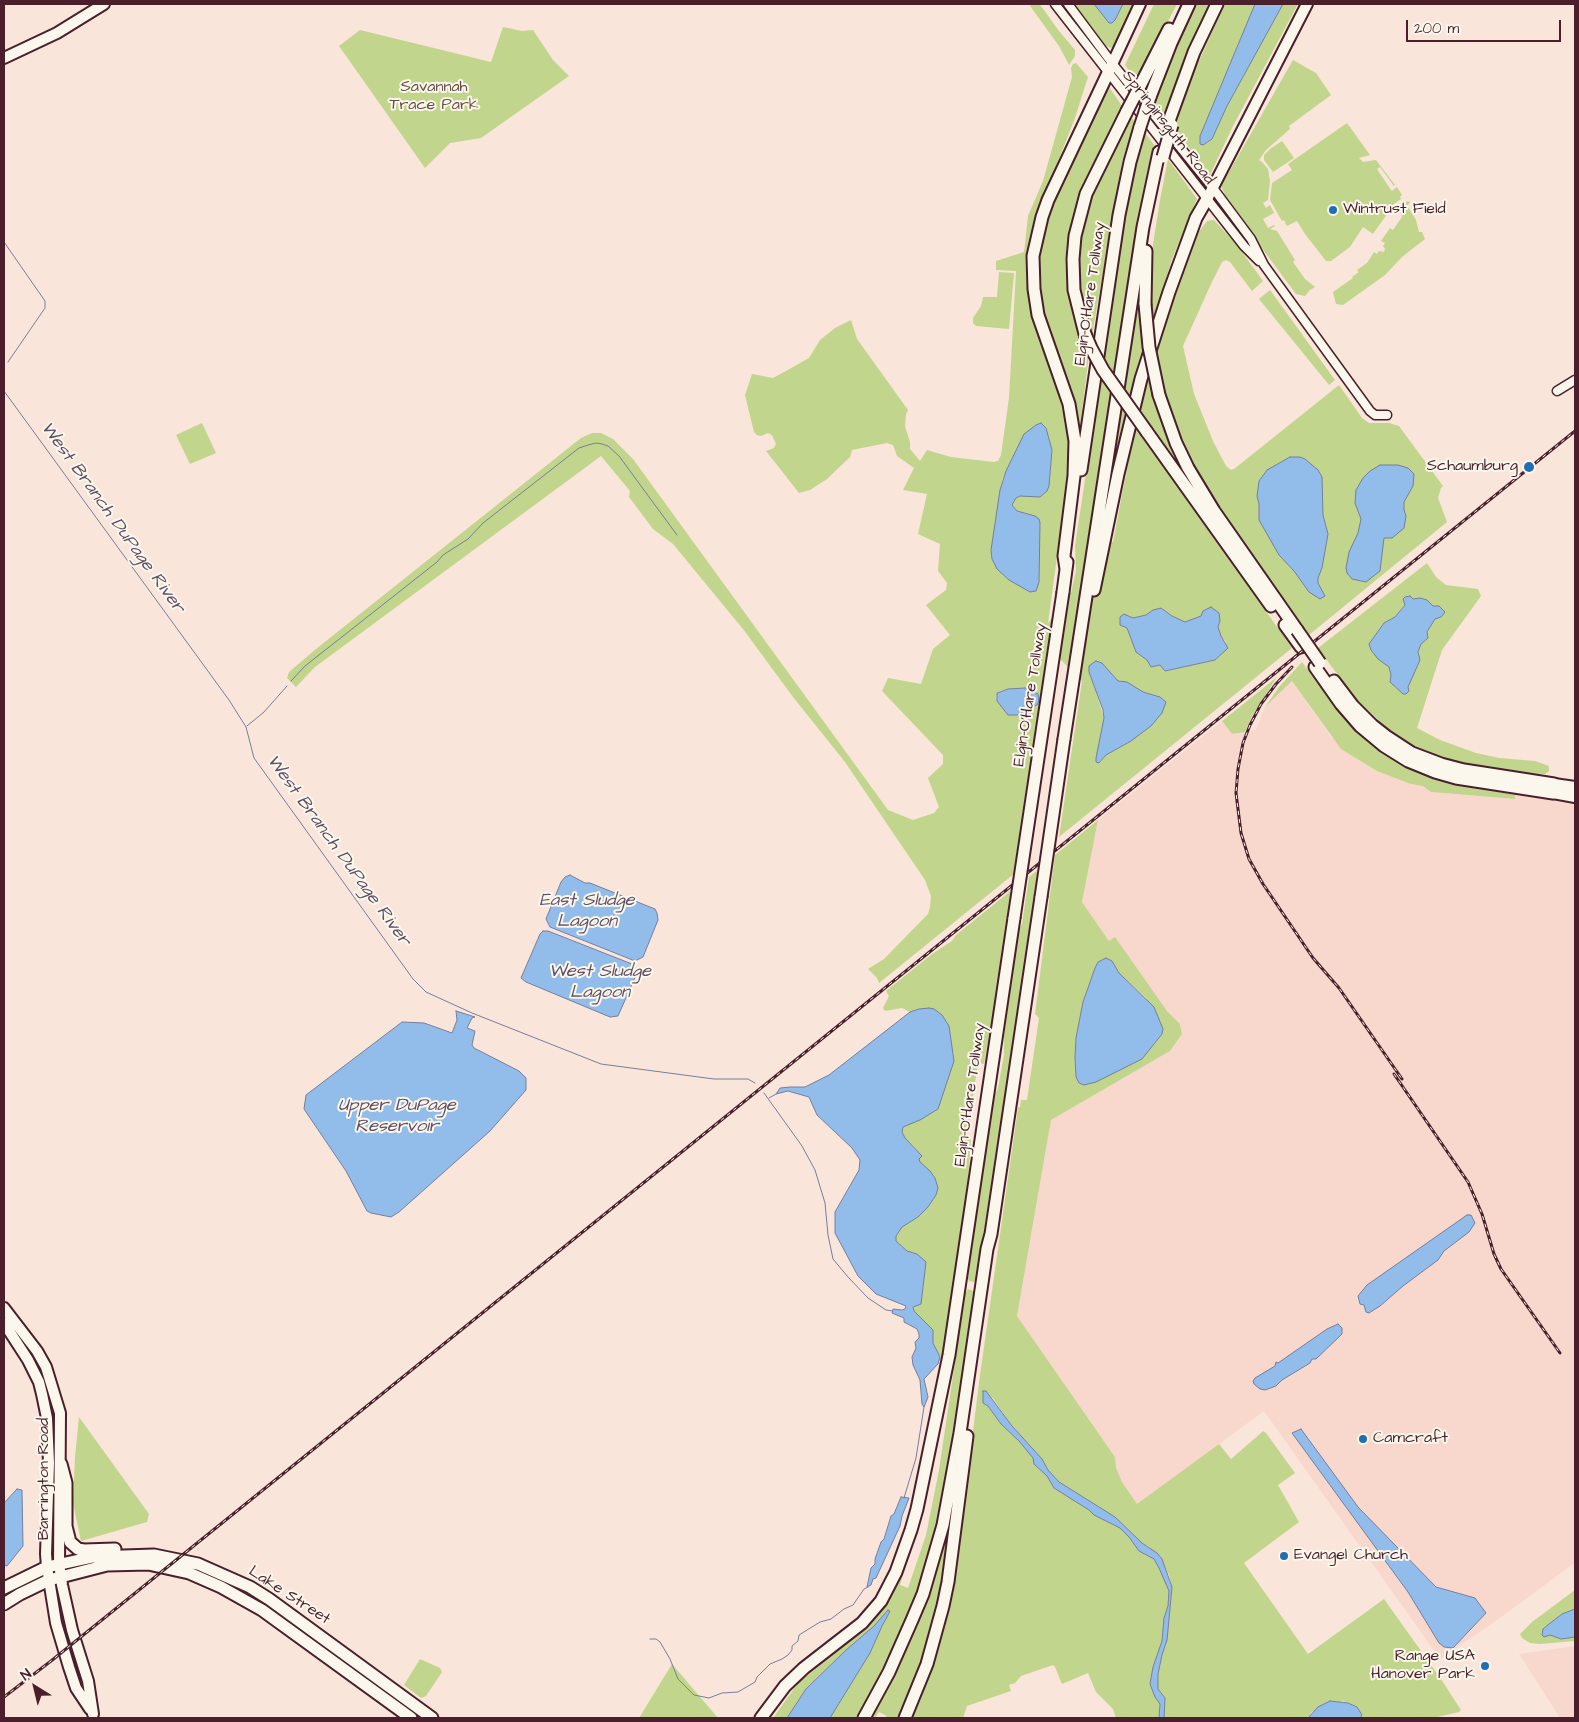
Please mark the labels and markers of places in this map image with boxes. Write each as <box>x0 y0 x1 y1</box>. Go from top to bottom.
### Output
place label: Wintrust Field <box>1343 200 1446 220</box>
marker: Wintrust Field <box>1327 204 1339 216</box>
place label: Schaumburg <box>1427 457 1518 477</box>
marker: Schaumburg <box>1522 460 1536 474</box>
place label: Camcraft <box>1373 1429 1448 1449</box>
marker: Camcraft <box>1357 1433 1369 1445</box>
place label: Evangel Church <box>1294 1546 1408 1566</box>
marker: Evangel Church <box>1278 1550 1290 1562</box>
place label: Range USA Hanover Park <box>1371 1647 1475 1685</box>
marker: Range USA Hanover Park <box>1479 1660 1491 1672</box>

